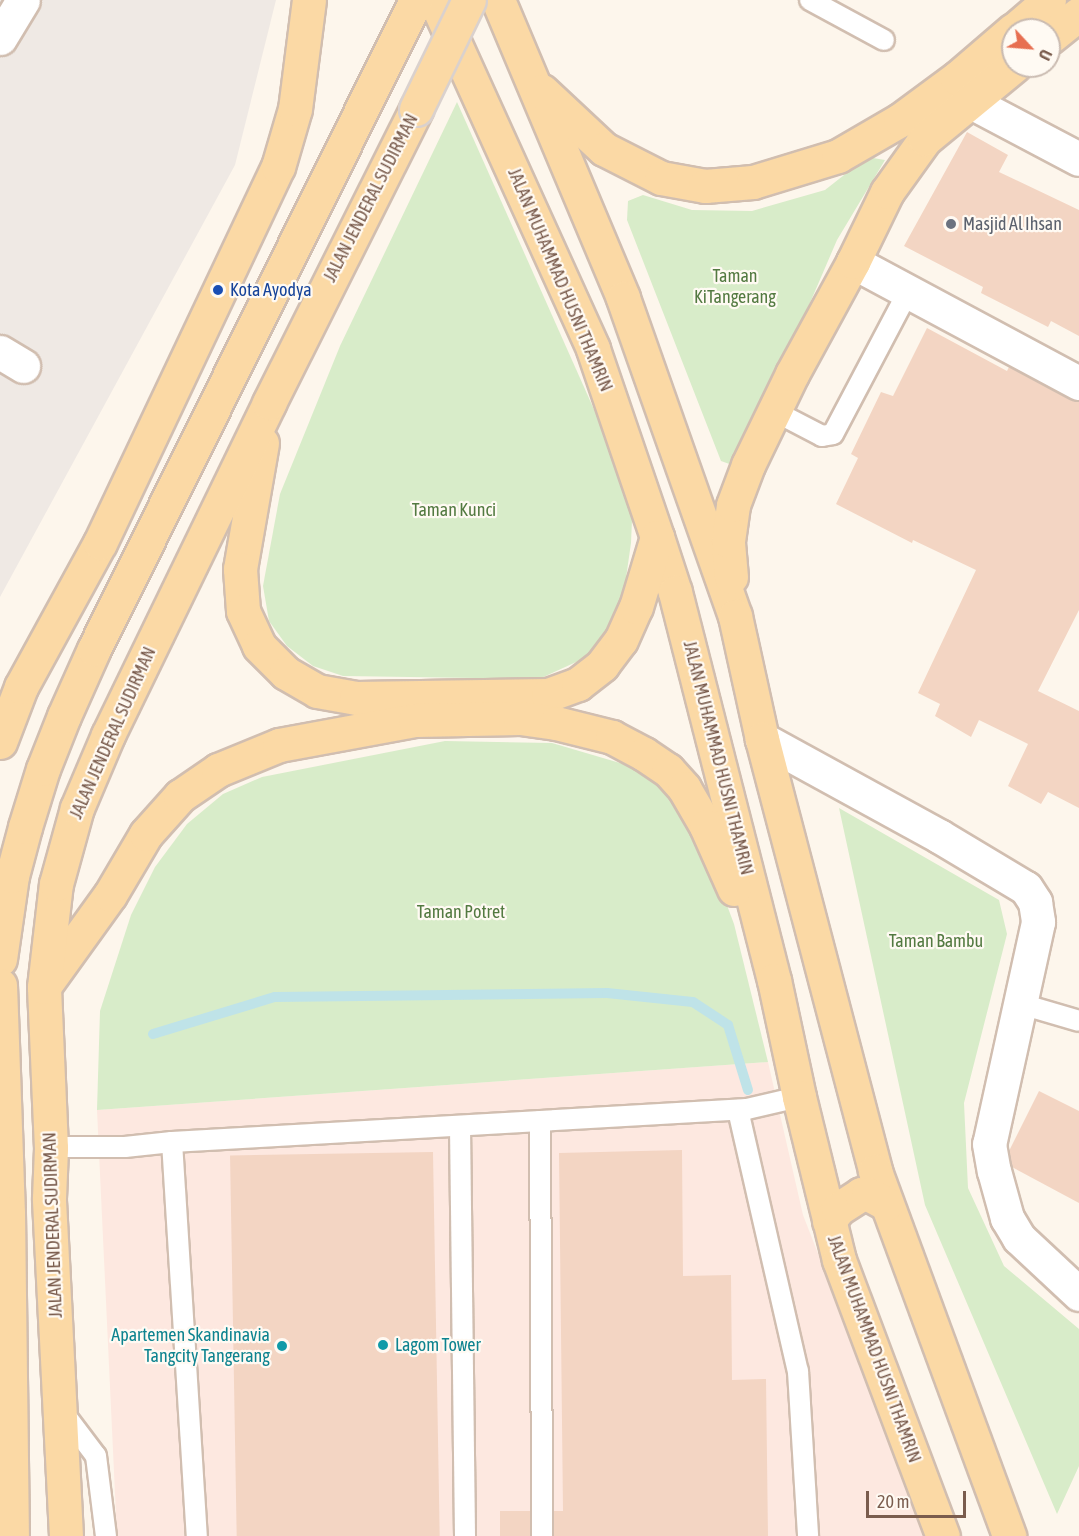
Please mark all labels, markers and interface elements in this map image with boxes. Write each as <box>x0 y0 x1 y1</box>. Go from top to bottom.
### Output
north arrow <box>1001 18 1061 78</box>
text: U <box>1035 47 1056 63</box>
street label: JALAN JENDERAL SUDIRMAN <box>319 110 423 286</box>
street label: JALAN MUHAMMAD HUSNI THAMRIN <box>503 165 617 395</box>
place label: Masjid Al Ihsan <box>963 213 1062 235</box>
marker: Masjid Al Ihsan <box>944 217 958 231</box>
park label: Taman KiTangerang <box>694 266 776 308</box>
place label: Kota Ayodya <box>230 279 312 301</box>
marker: Kota Ayodya <box>211 283 225 297</box>
park label: Taman Kunci <box>412 499 496 521</box>
street label: JALAN MUHAMMAD HUSNI THAMRIN <box>678 639 758 877</box>
street label: JALAN JENDERAL SUDIRMAN <box>65 644 161 822</box>
park label: Taman Potret <box>417 901 505 923</box>
park label: Taman Bambu <box>889 930 983 952</box>
street label: JALAN JENDERAL SUDIRMAN <box>39 1132 67 1318</box>
street label: JALAN MUHAMMAD HUSNI THAMRIN <box>823 1232 925 1466</box>
place label: Apartemen Skandinavia Tangcity Tangerang <box>111 1325 270 1368</box>
place label: Lagom Tower <box>395 1334 481 1356</box>
marker: Lagom Tower <box>376 1338 390 1352</box>
marker: Apartemen Skandinavia Tangcity Tangerang <box>275 1339 289 1353</box>
scale bar <box>869 1479 970 1517</box>
text: 20 m <box>877 1491 909 1512</box>

